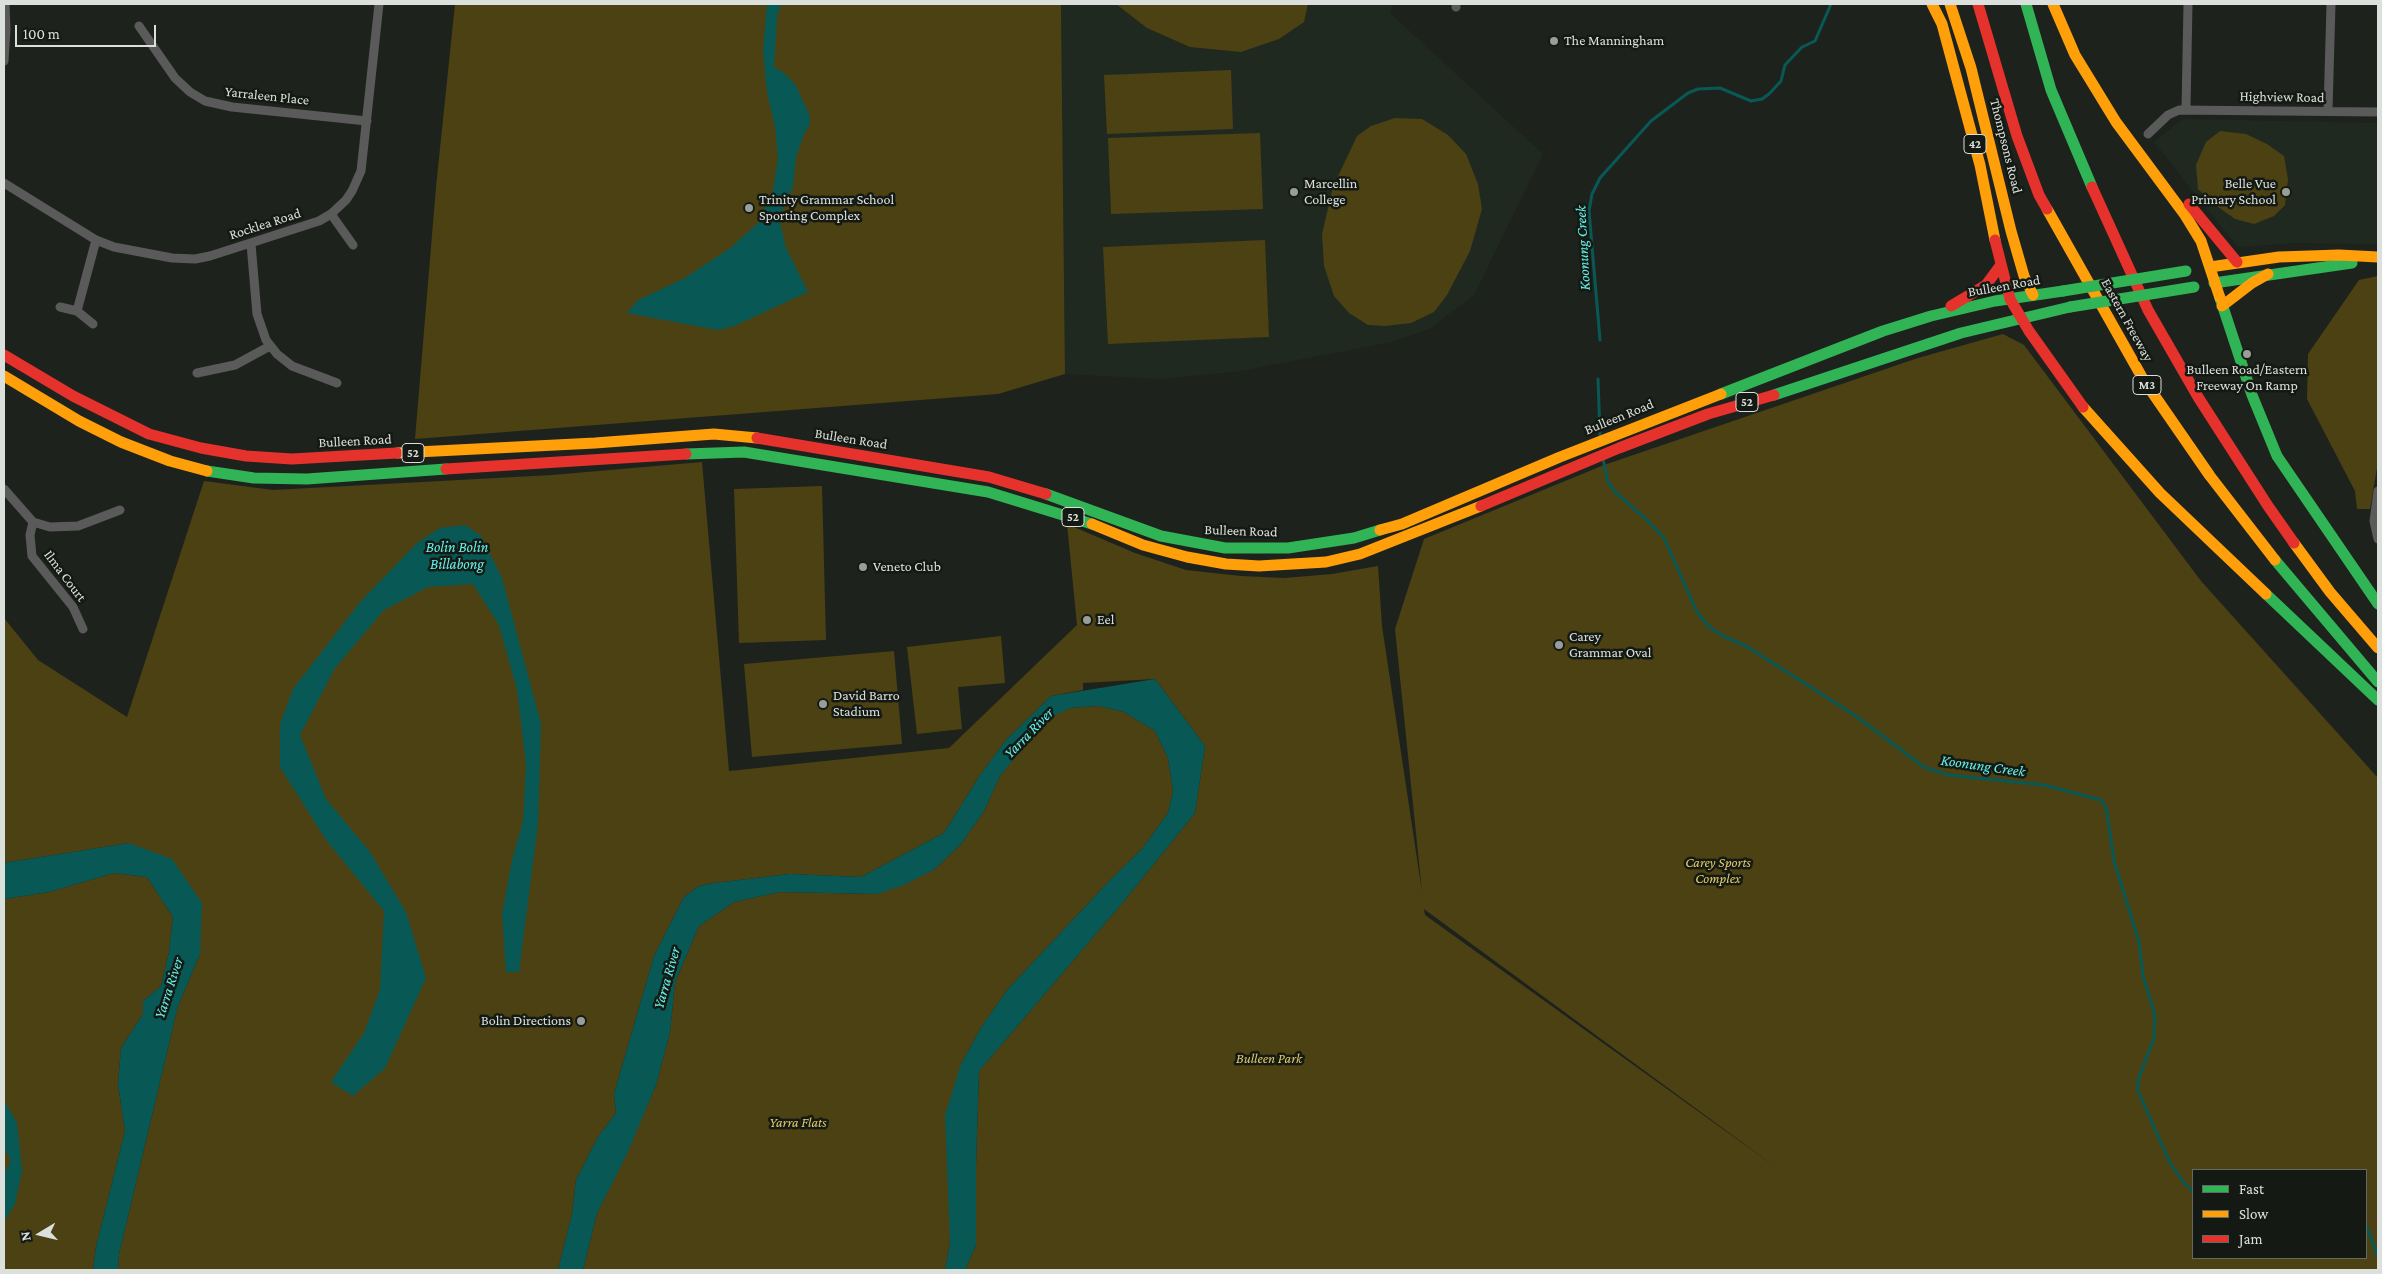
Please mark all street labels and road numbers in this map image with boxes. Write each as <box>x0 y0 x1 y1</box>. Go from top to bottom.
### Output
street label: Yarraleen Place <box>224 83 310 109</box>
street label: Highview Road <box>2240 88 2324 106</box>
street label: Thompsons Road <box>1986 97 2026 195</box>
road number: 42 <box>1964 134 1986 154</box>
street label: Rocklea Road <box>227 205 303 243</box>
street label: Bulleen Road <box>1966 271 2042 301</box>
street label: Eastern Freeway <box>2097 276 2157 364</box>
road number: M3 <box>2133 376 2161 394</box>
road number: 52 <box>1736 392 1758 412</box>
street label: Bulleen Road <box>1582 395 1656 439</box>
street label: Bulleen Road <box>814 425 888 453</box>
street label: Bulleen Road <box>318 431 392 451</box>
road number: 52 <box>402 443 424 462</box>
road number: 52 <box>1062 508 1084 526</box>
street label: Bulleen Road <box>1204 521 1278 541</box>
street label: Ilma Court <box>40 547 90 605</box>

